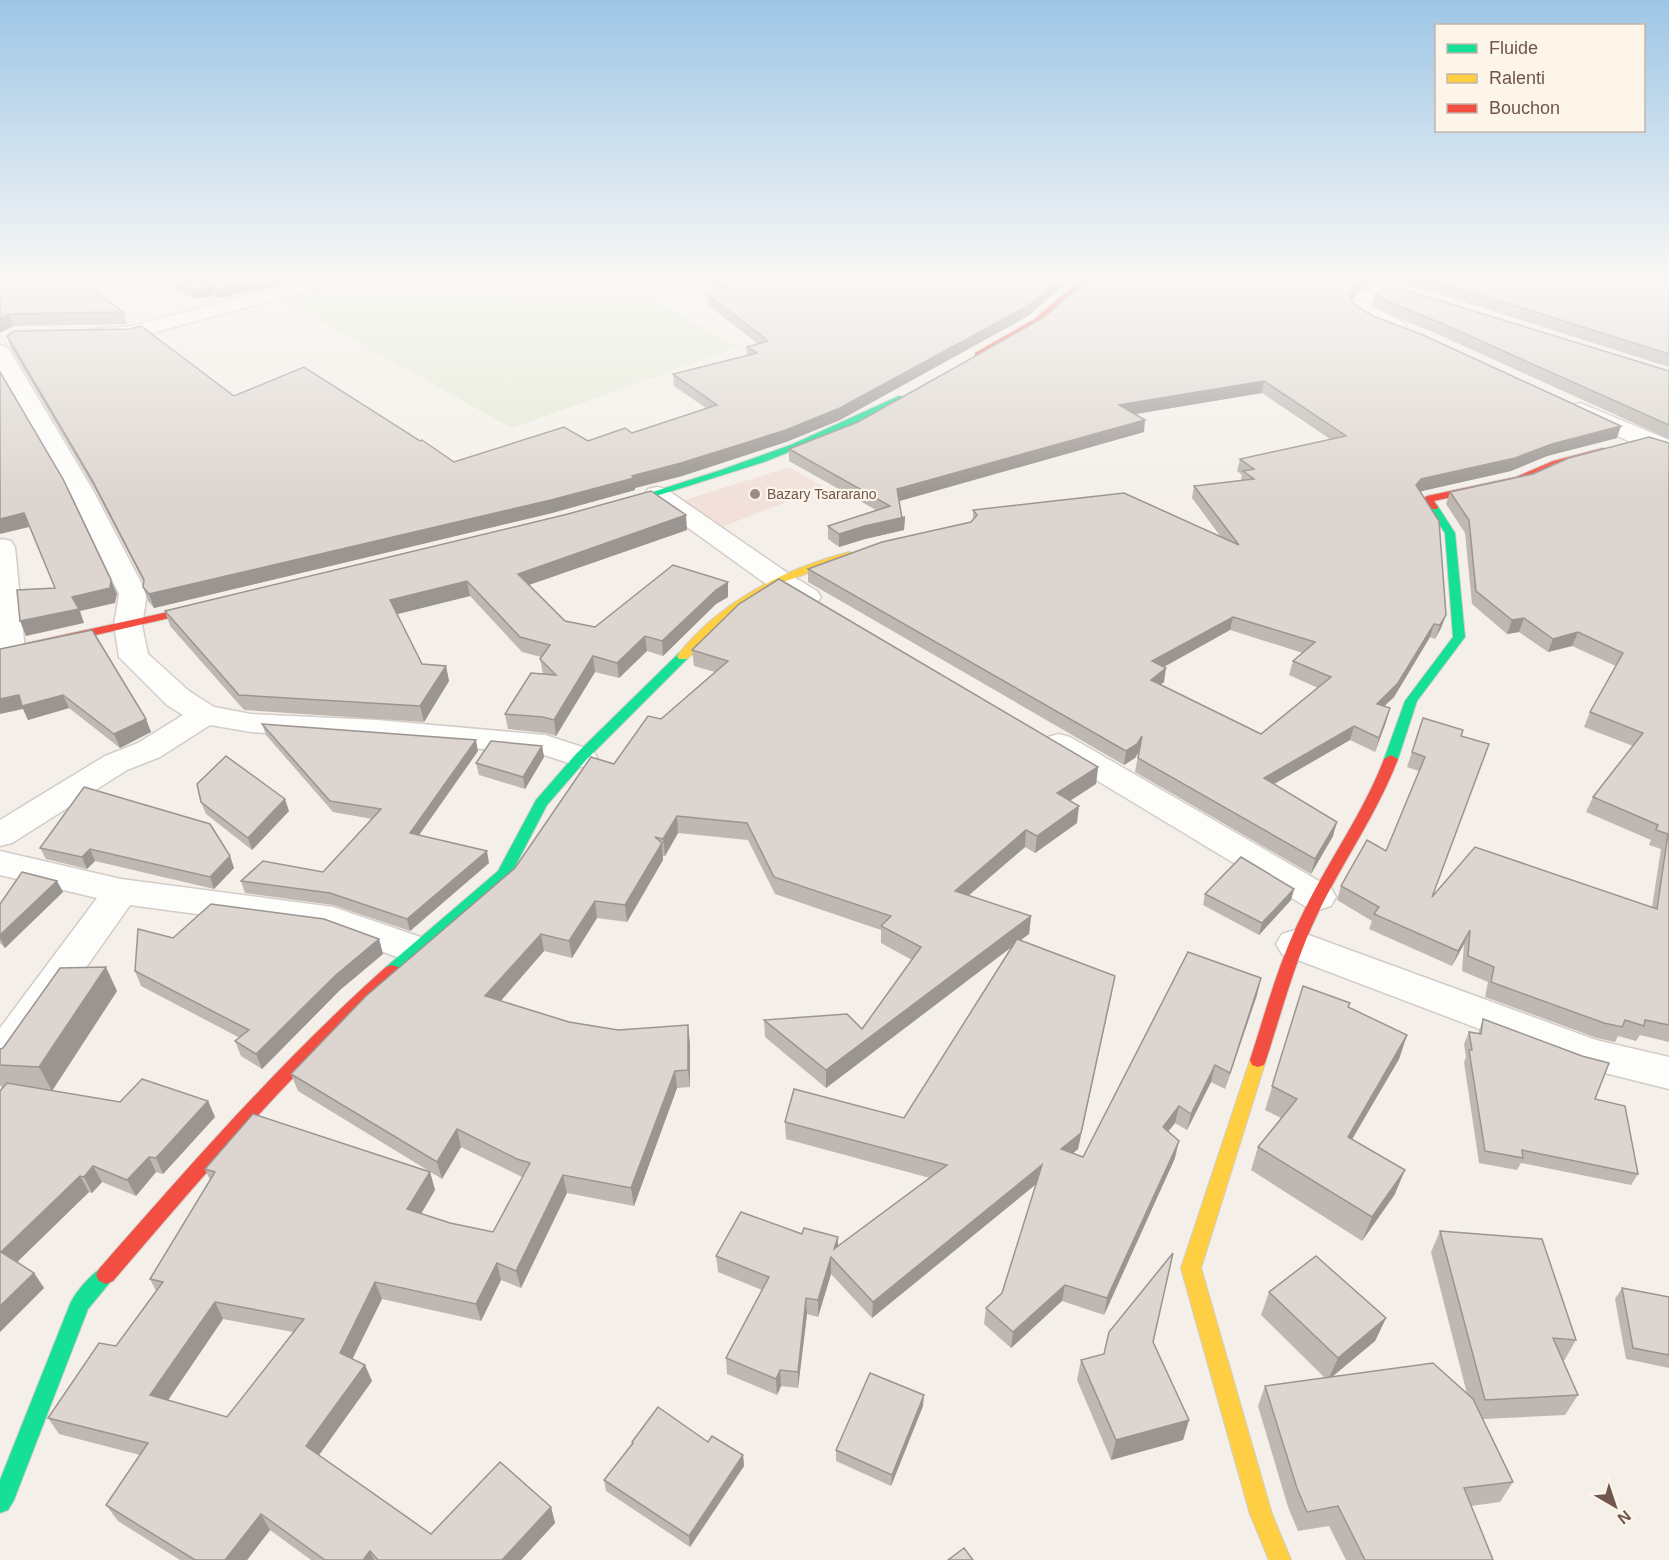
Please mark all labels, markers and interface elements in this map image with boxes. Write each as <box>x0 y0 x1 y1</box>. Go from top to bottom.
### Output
legend <box>1435 24 1645 132</box>
text: Fluide <box>1489 38 1538 58</box>
text: Ralenti <box>1489 68 1545 88</box>
text: Bouchon <box>1489 98 1560 118</box>
place label: Bazary Tsararano <box>767 486 877 502</box>
marker: Bazary Tsararano <box>748 487 762 501</box>
north arrow <box>1585 1476 1645 1536</box>
text: N <box>1614 1507 1634 1528</box>

